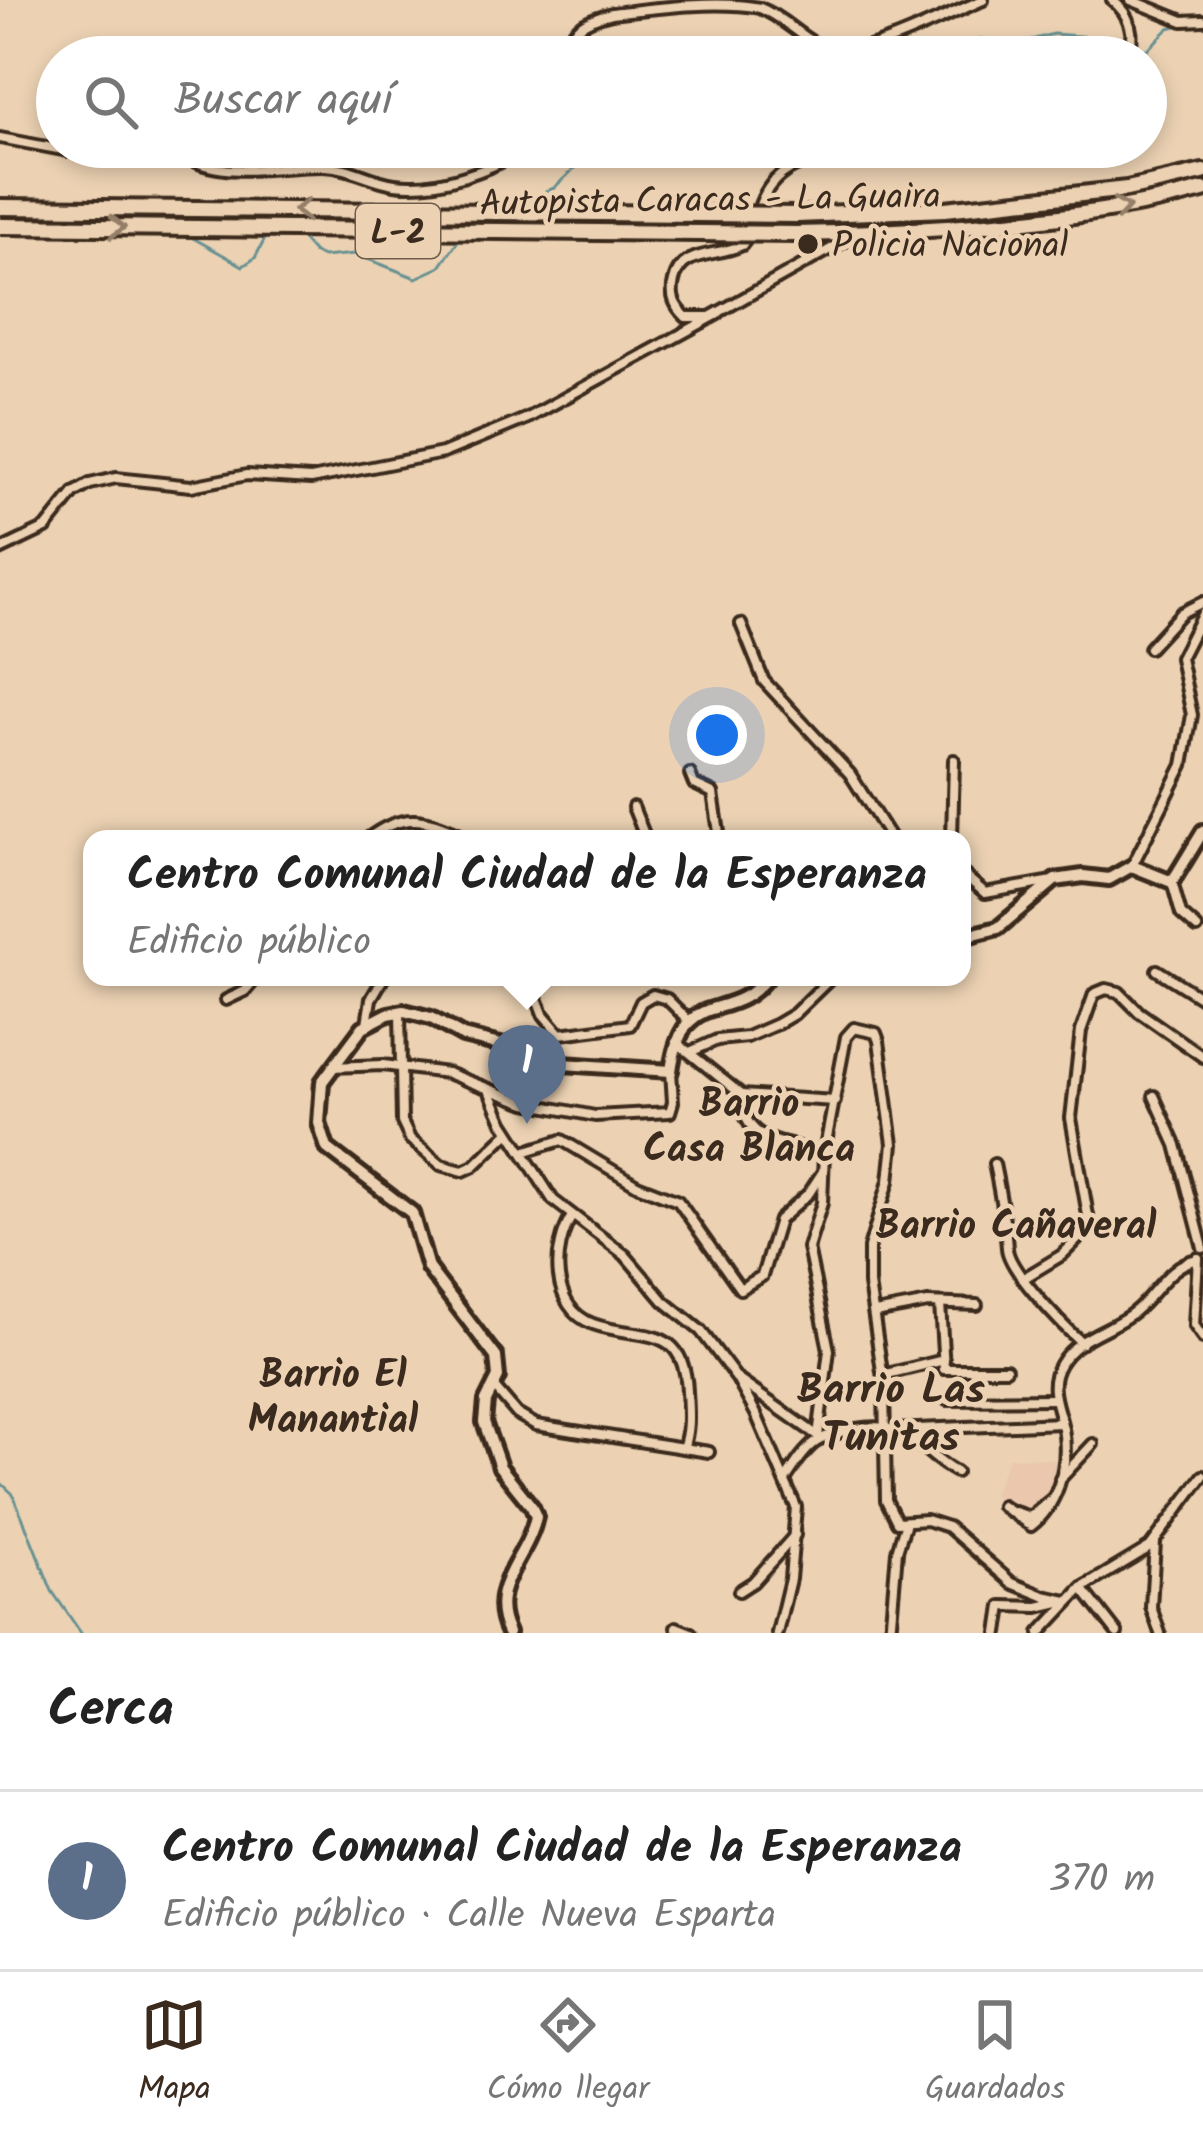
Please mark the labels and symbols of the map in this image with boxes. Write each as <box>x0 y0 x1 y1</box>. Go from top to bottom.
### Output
street label: Autopista Caracas - La Guaira <box>479 169 941 234</box>
one-way arrow <box>1112 196 1132 222</box>
one-way arrow <box>292 197 310 223</box>
road number: L-2 <box>356 204 440 258</box>
one-way arrow <box>109 214 127 240</box>
place label: Policia Nacional <box>832 219 1068 276</box>
marker: Policia Nacional <box>795 231 821 257</box>
your location <box>687 705 747 765</box>
pin: 1 <box>488 1025 566 1124</box>
district label: Barrio Casa Blanca <box>643 1075 855 1182</box>
district label: Barrio Cañaveral <box>876 1197 1157 1259</box>
district label: Barrio El Manantial <box>248 1346 419 1453</box>
district label: Barrio Las Tunitas <box>797 1358 986 1473</box>

